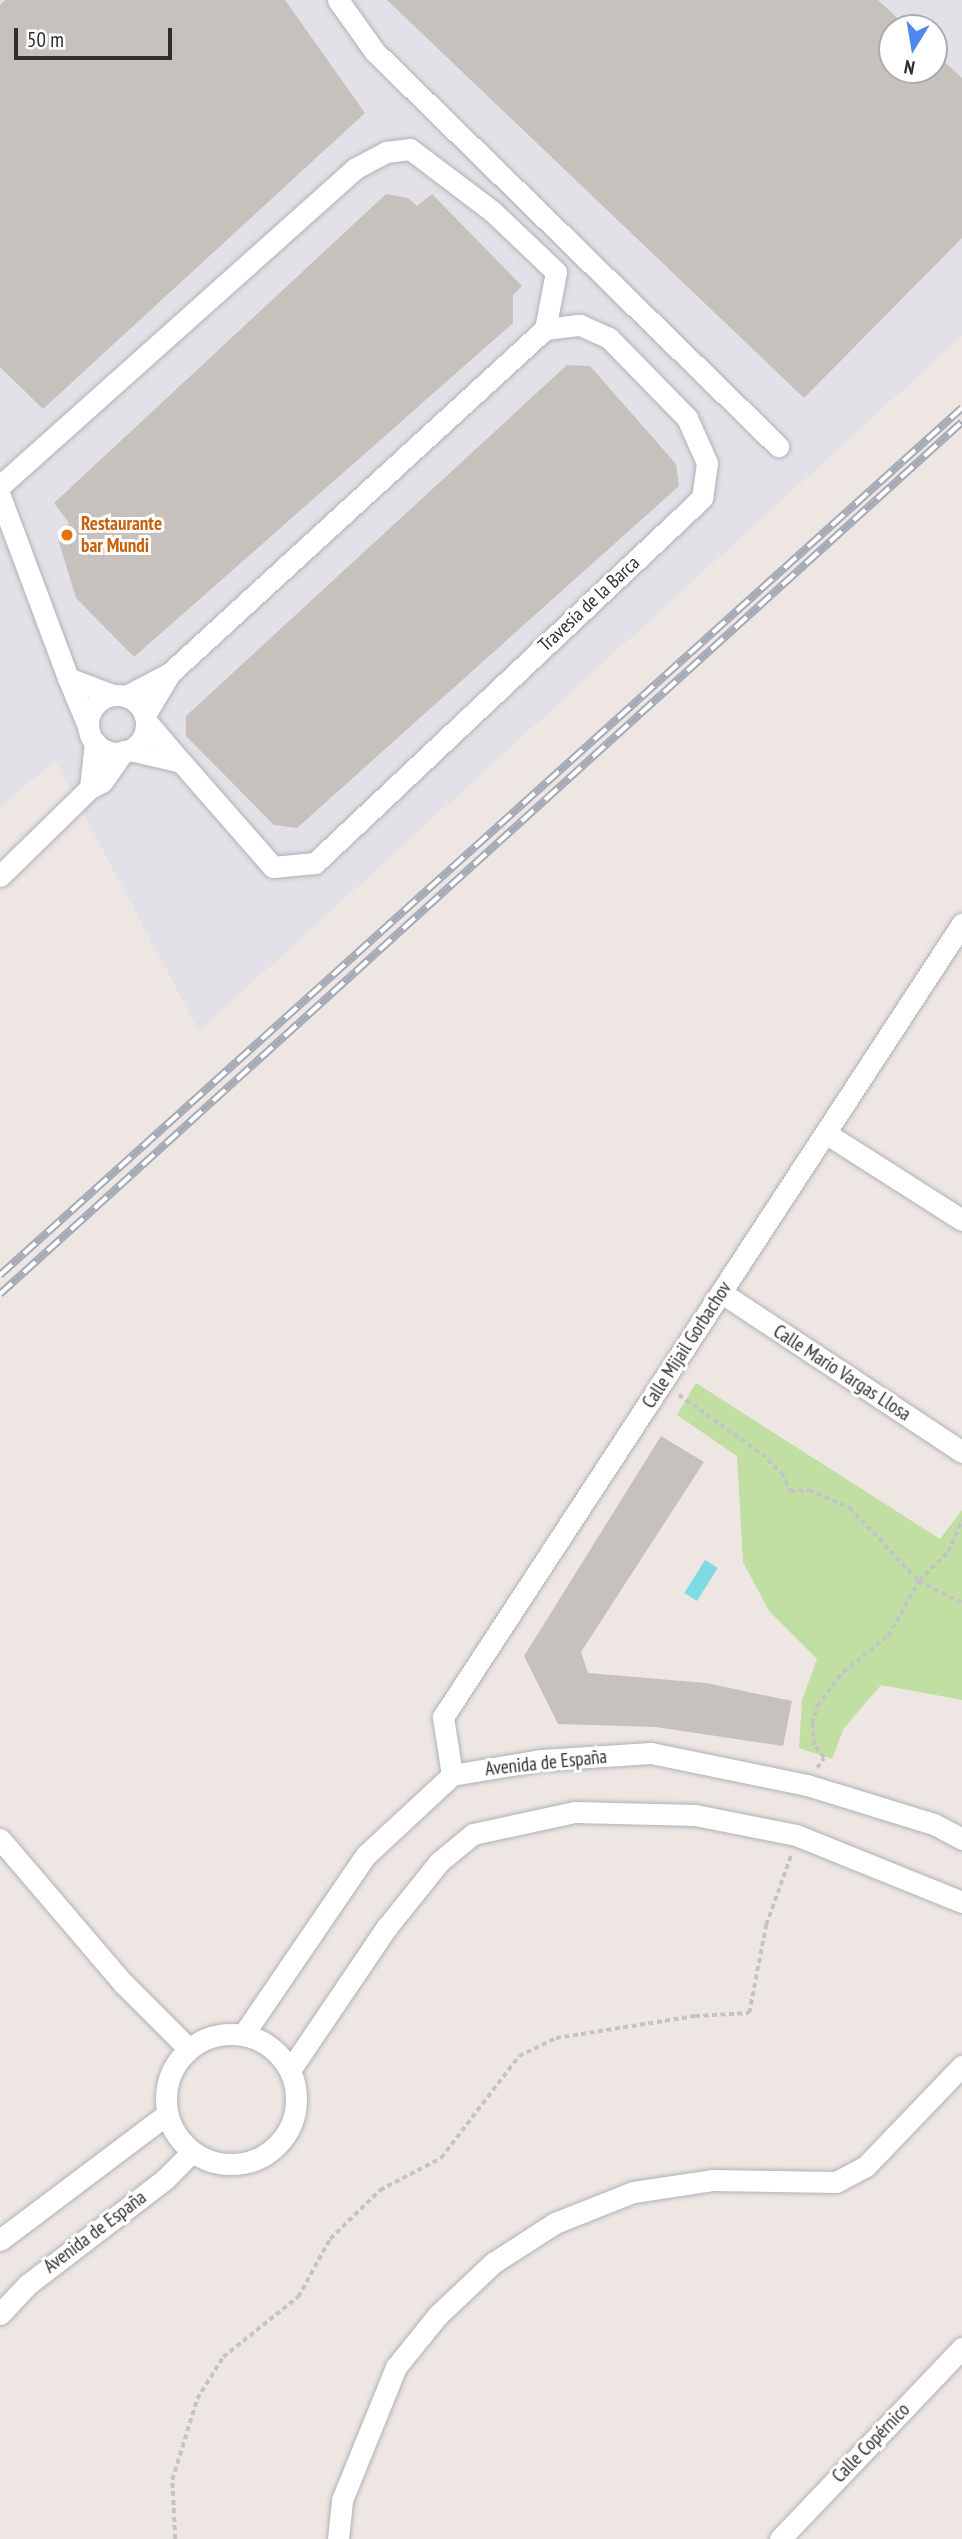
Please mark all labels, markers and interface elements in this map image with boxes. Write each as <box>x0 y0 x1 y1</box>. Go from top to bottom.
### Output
scale bar <box>18 14 175 58</box>
north arrow <box>878 14 948 84</box>
text: 50 m <box>27 26 64 53</box>
text: N <box>902 55 917 80</box>
place label: Restaurante bar Mundi <box>81 513 162 557</box>
marker: Restaurante bar Mundi <box>59 527 75 543</box>
street label: Travesía de la Barca <box>534 552 644 656</box>
street label: Calle Mijail Gorbachov <box>638 1277 736 1413</box>
street label: Calle Mario Vargas Llosa <box>769 1320 915 1426</box>
street label: Avenida de España <box>484 1745 608 1781</box>
street label: Avenida de España <box>39 2186 151 2278</box>
street label: Calle Copérnico <box>828 2399 914 2487</box>

